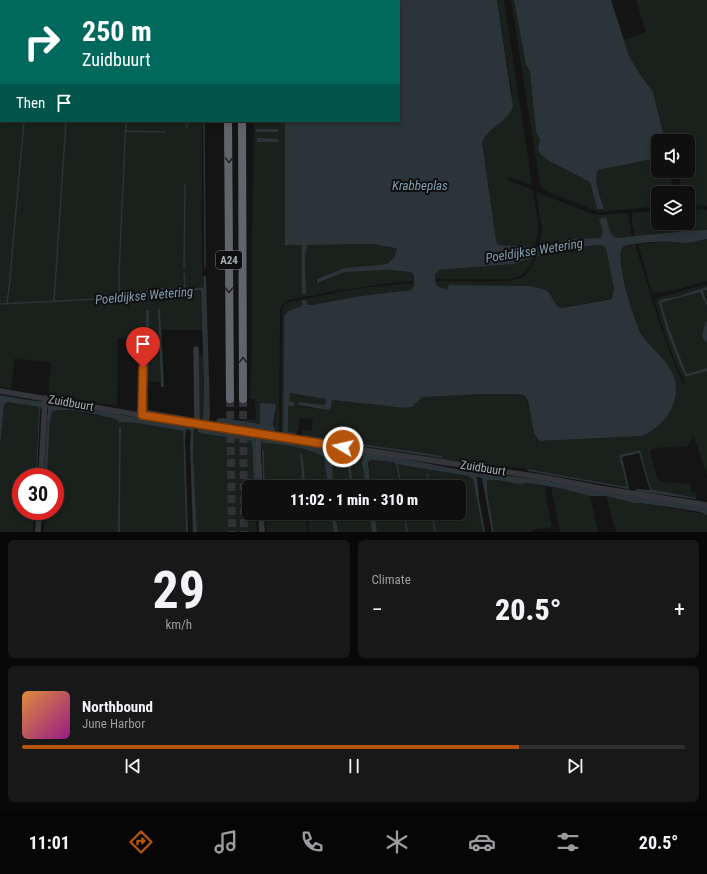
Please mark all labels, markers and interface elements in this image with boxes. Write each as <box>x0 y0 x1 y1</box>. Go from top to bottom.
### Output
text: 250 m <box>82 15 152 48</box>
icon: right <box>16 16 68 68</box>
text: Zuidbuurt <box>82 49 151 70</box>
icon: arrive <box>53 92 75 114</box>
text: Then <box>16 94 45 112</box>
map controls <box>651 134 695 230</box>
button: sound <box>651 134 695 178</box>
one-way arrow <box>225 157 233 163</box>
water label: Krabbeplas <box>392 178 448 193</box>
button: layers <box>651 186 695 230</box>
water label: Poeldijkse Wetering <box>484 235 584 266</box>
road number: A24 <box>216 251 242 269</box>
water label: Poeldijkse Wetering <box>94 284 194 307</box>
one-way arrow <box>225 287 233 293</box>
pin <box>126 327 160 368</box>
icon: arrive <box>132 333 154 355</box>
one-way arrow <box>239 357 247 363</box>
street label: Zuidbuurt <box>47 392 95 414</box>
position arrow <box>322 426 364 468</box>
street label: Zuidbuurt <box>459 458 507 479</box>
speed limit sign: 30 <box>12 468 64 520</box>
text: 11:02 · 1 min · 310 m <box>290 491 418 509</box>
text: 29 <box>152 560 205 621</box>
text: Climate <box>372 572 411 587</box>
text: 20.5° <box>495 592 562 627</box>
text: − <box>372 597 383 622</box>
text: + <box>674 597 685 622</box>
text: km/h <box>165 617 192 632</box>
text: Northbound <box>82 698 153 716</box>
text: June Harbor <box>82 716 145 731</box>
icon: previous <box>122 755 144 777</box>
icon: pause <box>343 755 365 777</box>
icon: next <box>564 755 586 777</box>
icon: directions <box>127 828 155 856</box>
icon: music <box>212 828 240 856</box>
icon: phone <box>298 828 326 856</box>
icon: climate <box>383 828 411 856</box>
icon: car <box>468 828 496 856</box>
icon: filters <box>554 828 582 856</box>
text: 11:01 <box>29 832 70 853</box>
text: 20.5° <box>639 832 678 853</box>

